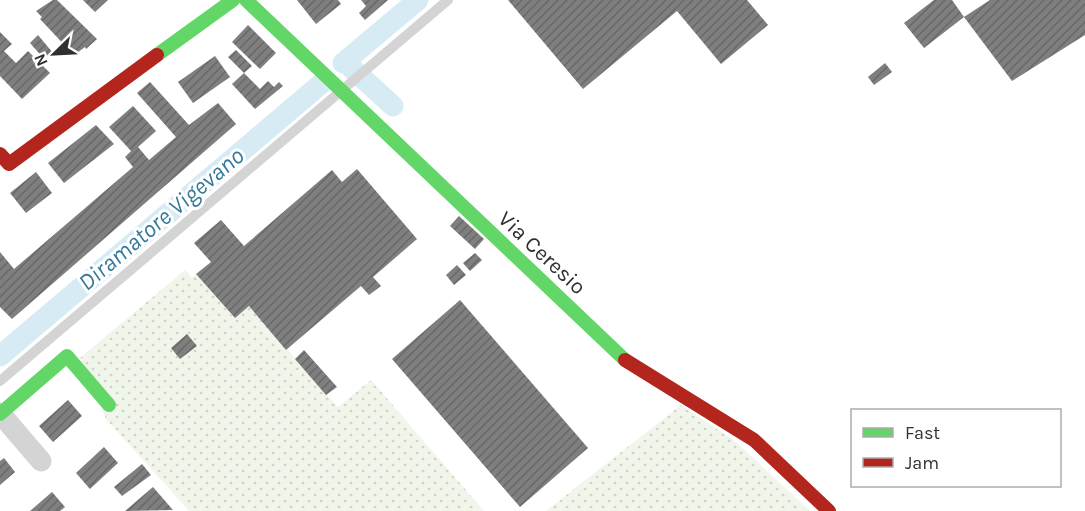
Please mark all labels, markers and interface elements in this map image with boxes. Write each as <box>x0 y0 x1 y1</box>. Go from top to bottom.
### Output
north arrow <box>24 24 84 84</box>
text: N <box>30 51 52 69</box>
water label: Diramatore Vigevano <box>73 141 250 296</box>
street label: Via Ceresio <box>493 206 591 300</box>
legend <box>851 409 1061 487</box>
text: Fast <box>905 422 940 444</box>
text: Jam <box>905 452 939 474</box>

